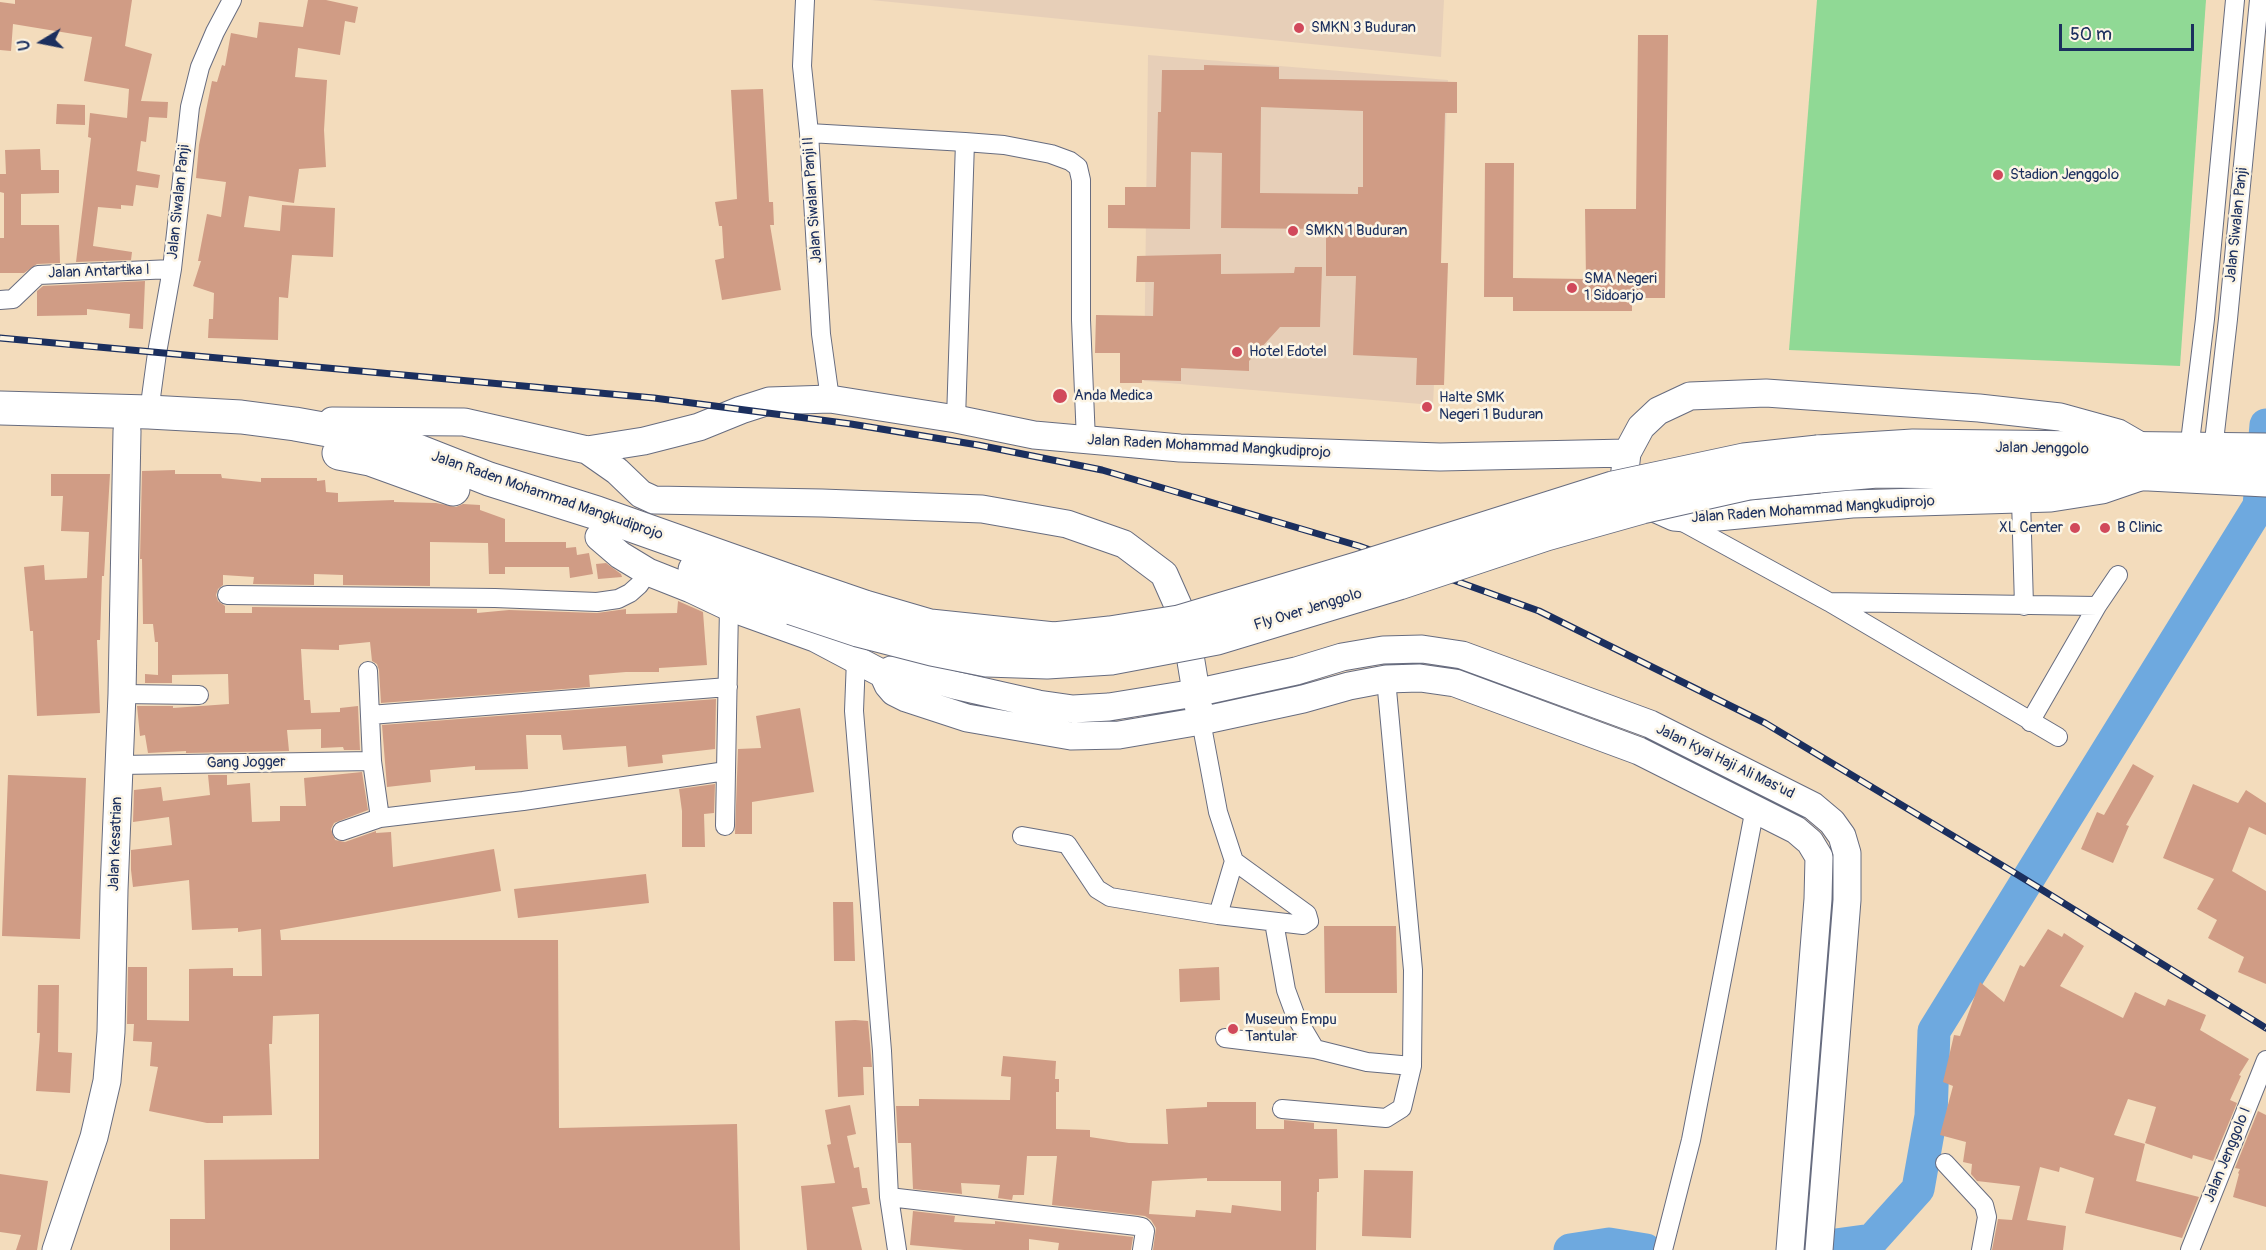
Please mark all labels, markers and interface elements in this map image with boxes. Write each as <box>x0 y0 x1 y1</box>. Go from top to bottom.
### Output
north arrow <box>12 12 72 72</box>
scale bar <box>2062 12 2197 50</box>
place label: SMKN 3 Buduran <box>1311 19 1416 37</box>
marker: SMKN 3 Buduran <box>1292 21 1306 35</box>
text: 50 m <box>2070 23 2112 46</box>
text: U <box>14 38 35 52</box>
street label: Jalan Siwalan Panji II <box>800 136 826 264</box>
street label: Jalan Siwalan Panji <box>164 144 194 260</box>
place label: Stadion Jenggolo <box>2010 166 2119 184</box>
street label: Jalan Siwalan Panji <box>2222 167 2252 283</box>
marker: Stadion Jenggolo <box>1991 168 2005 182</box>
place label: SMKN 1 Buduran <box>1305 222 1407 240</box>
marker: SMKN 1 Buduran <box>1286 224 1300 238</box>
street label: Jalan Antartika I <box>48 261 150 283</box>
place label: SMA Negeri 1 Sidoarjo <box>1584 270 1657 305</box>
marker: SMA Negeri 1 Sidoarjo <box>1565 281 1579 295</box>
place label: Hotel Edotel <box>1249 343 1327 361</box>
marker: Hotel Edotel <box>1230 345 1244 359</box>
marker: Anda Medica <box>1051 387 1069 405</box>
place label: Anda Medica <box>1074 387 1153 405</box>
place label: Halte SMK Negeri 1 Buduran <box>1439 389 1543 424</box>
marker: Halte SMK Negeri 1 Buduran <box>1420 400 1434 414</box>
street label: Jalan Raden Mohammad Mangkudiprojo <box>1087 432 1331 462</box>
street label: Jalan Jenggolo <box>1995 439 2089 459</box>
street label: Jalan Raden Mohammad Mangkudiprojo <box>429 448 665 544</box>
street label: Jalan Raden Mohammad Mangkudiprojo <box>1691 493 1935 527</box>
place label: XL Center <box>1999 519 2063 537</box>
place label: B Clinic <box>2117 519 2163 537</box>
marker: XL Center <box>2068 521 2082 535</box>
marker: B Clinic <box>2098 521 2112 535</box>
street label: Fly Over Jenggolo <box>1252 585 1364 635</box>
street label: Jalan Kyai Haji Ali Mas'ud <box>1653 721 1797 803</box>
street label: Gang Jogger <box>206 753 286 773</box>
street label: Jalan Kesatrian <box>105 796 127 892</box>
place label: Museum Empu Tantular <box>1245 1011 1337 1046</box>
marker: Museum Empu Tantular <box>1226 1022 1240 1036</box>
street label: Jalan Jenggolo I <box>2201 1105 2255 1205</box>

